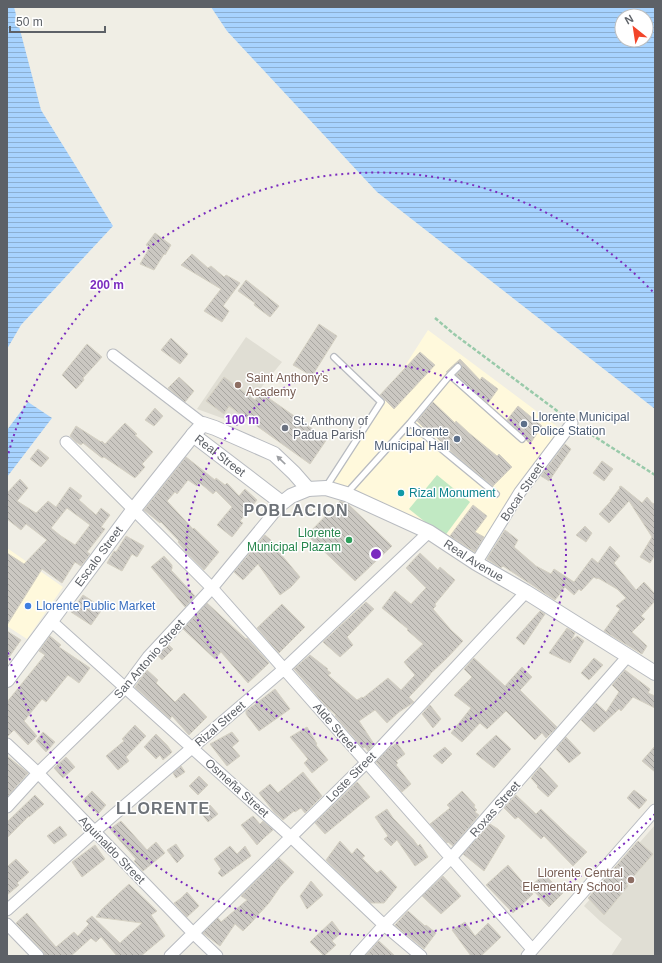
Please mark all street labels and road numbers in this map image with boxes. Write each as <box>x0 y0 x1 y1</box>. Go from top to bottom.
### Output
street label: Real Street <box>192 432 249 480</box>
street label: Bocar Street <box>498 460 547 524</box>
street label: Escalo Street <box>72 523 126 589</box>
street label: Real Avenue <box>441 537 506 585</box>
street label: San Antonio Street <box>111 616 188 701</box>
street label: Rizal Street <box>192 698 248 750</box>
street label: Alde Street <box>310 700 360 754</box>
street label: Loste Street <box>323 749 379 805</box>
street label: Osmeña Street <box>202 756 272 821</box>
street label: Roxas Street <box>467 778 523 840</box>
street label: Aguinaldo Street <box>76 813 148 887</box>

